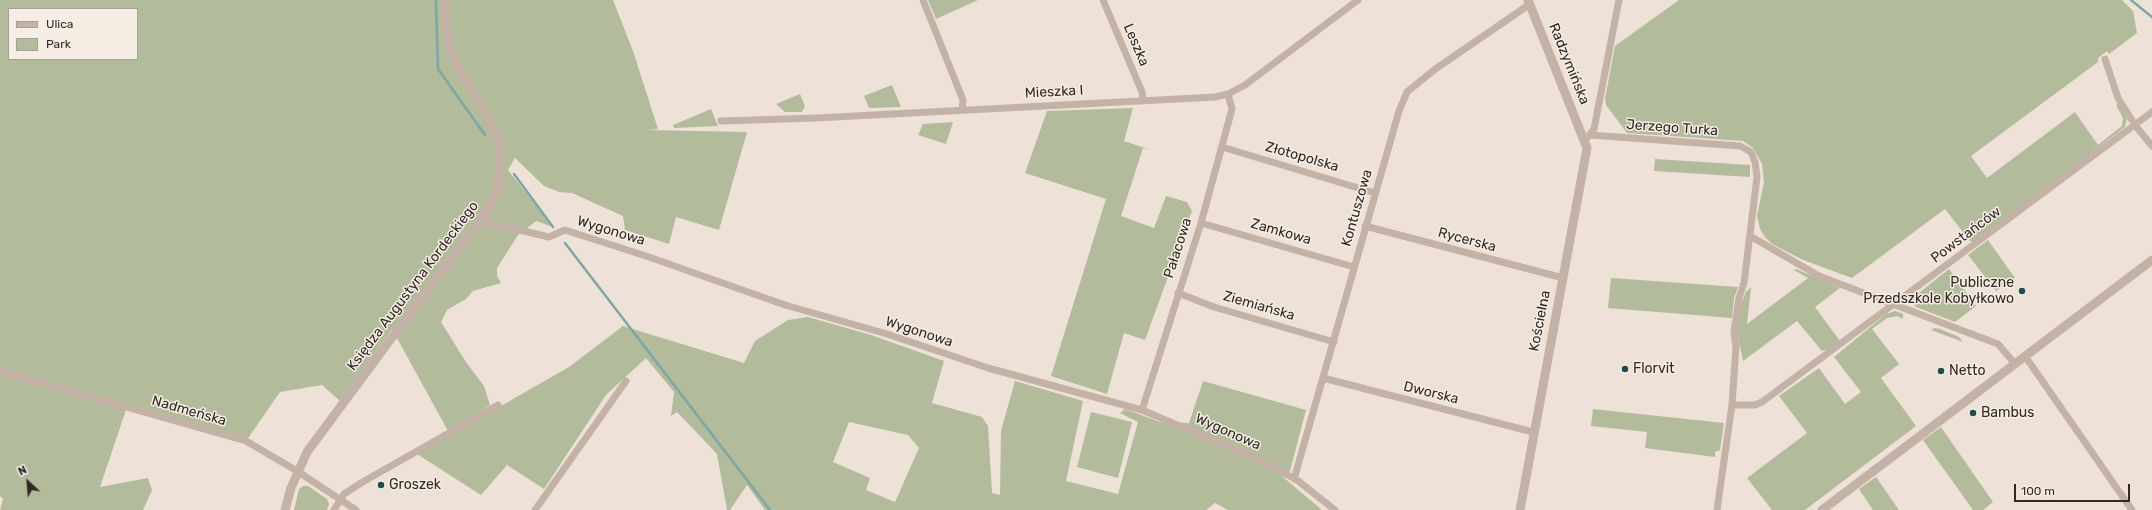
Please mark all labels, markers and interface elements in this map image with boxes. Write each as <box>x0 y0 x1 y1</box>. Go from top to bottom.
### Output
legend <box>8 8 138 60</box>
text: Ulica <box>46 17 73 31</box>
street label: Leszka <box>1120 21 1152 69</box>
street label: Radzymińska <box>1545 21 1593 107</box>
text: Park <box>46 37 71 51</box>
street label: Mieszka I <box>1024 82 1084 102</box>
street label: Jerzego Turka <box>1625 116 1719 140</box>
street label: Złotopolska <box>1263 139 1341 175</box>
street label: Kontuszowa <box>1338 168 1376 248</box>
street label: Księdza Augustyna Kordeckiego <box>344 198 482 374</box>
street label: Powstańców <box>1928 203 2004 267</box>
street label: Wygonowa <box>575 213 647 249</box>
street label: Zamkowa <box>1249 215 1313 249</box>
street label: Pałacowa <box>1160 216 1196 280</box>
street label: Rycerska <box>1436 224 1498 256</box>
place label: Publiczne Przedszkole Kobyłkowo <box>1863 275 2014 308</box>
marker: Publiczne Przedszkole Kobyłkowo <box>2017 286 2027 296</box>
street label: Ziemiańska <box>1221 288 1297 324</box>
street label: Kościelna <box>1526 289 1554 353</box>
street label: Wygonowa <box>883 313 955 351</box>
place label: Florvit <box>1633 361 1675 377</box>
place label: Netto <box>1949 363 1986 379</box>
marker: Florvit <box>1620 364 1630 374</box>
marker: Netto <box>1936 366 1946 376</box>
street label: Dworska <box>1402 378 1460 408</box>
street label: Nadmeńska <box>150 392 228 430</box>
place label: Bambus <box>1981 405 2034 421</box>
marker: Bambus <box>1968 408 1978 418</box>
street label: Wygonowa <box>1193 410 1263 454</box>
north arrow <box>8 462 48 502</box>
text: N <box>16 463 29 478</box>
scale bar <box>2016 476 2132 502</box>
place label: Groszek <box>389 477 441 493</box>
marker: Groszek <box>376 480 386 490</box>
text: 100 m <box>2021 484 2055 498</box>

